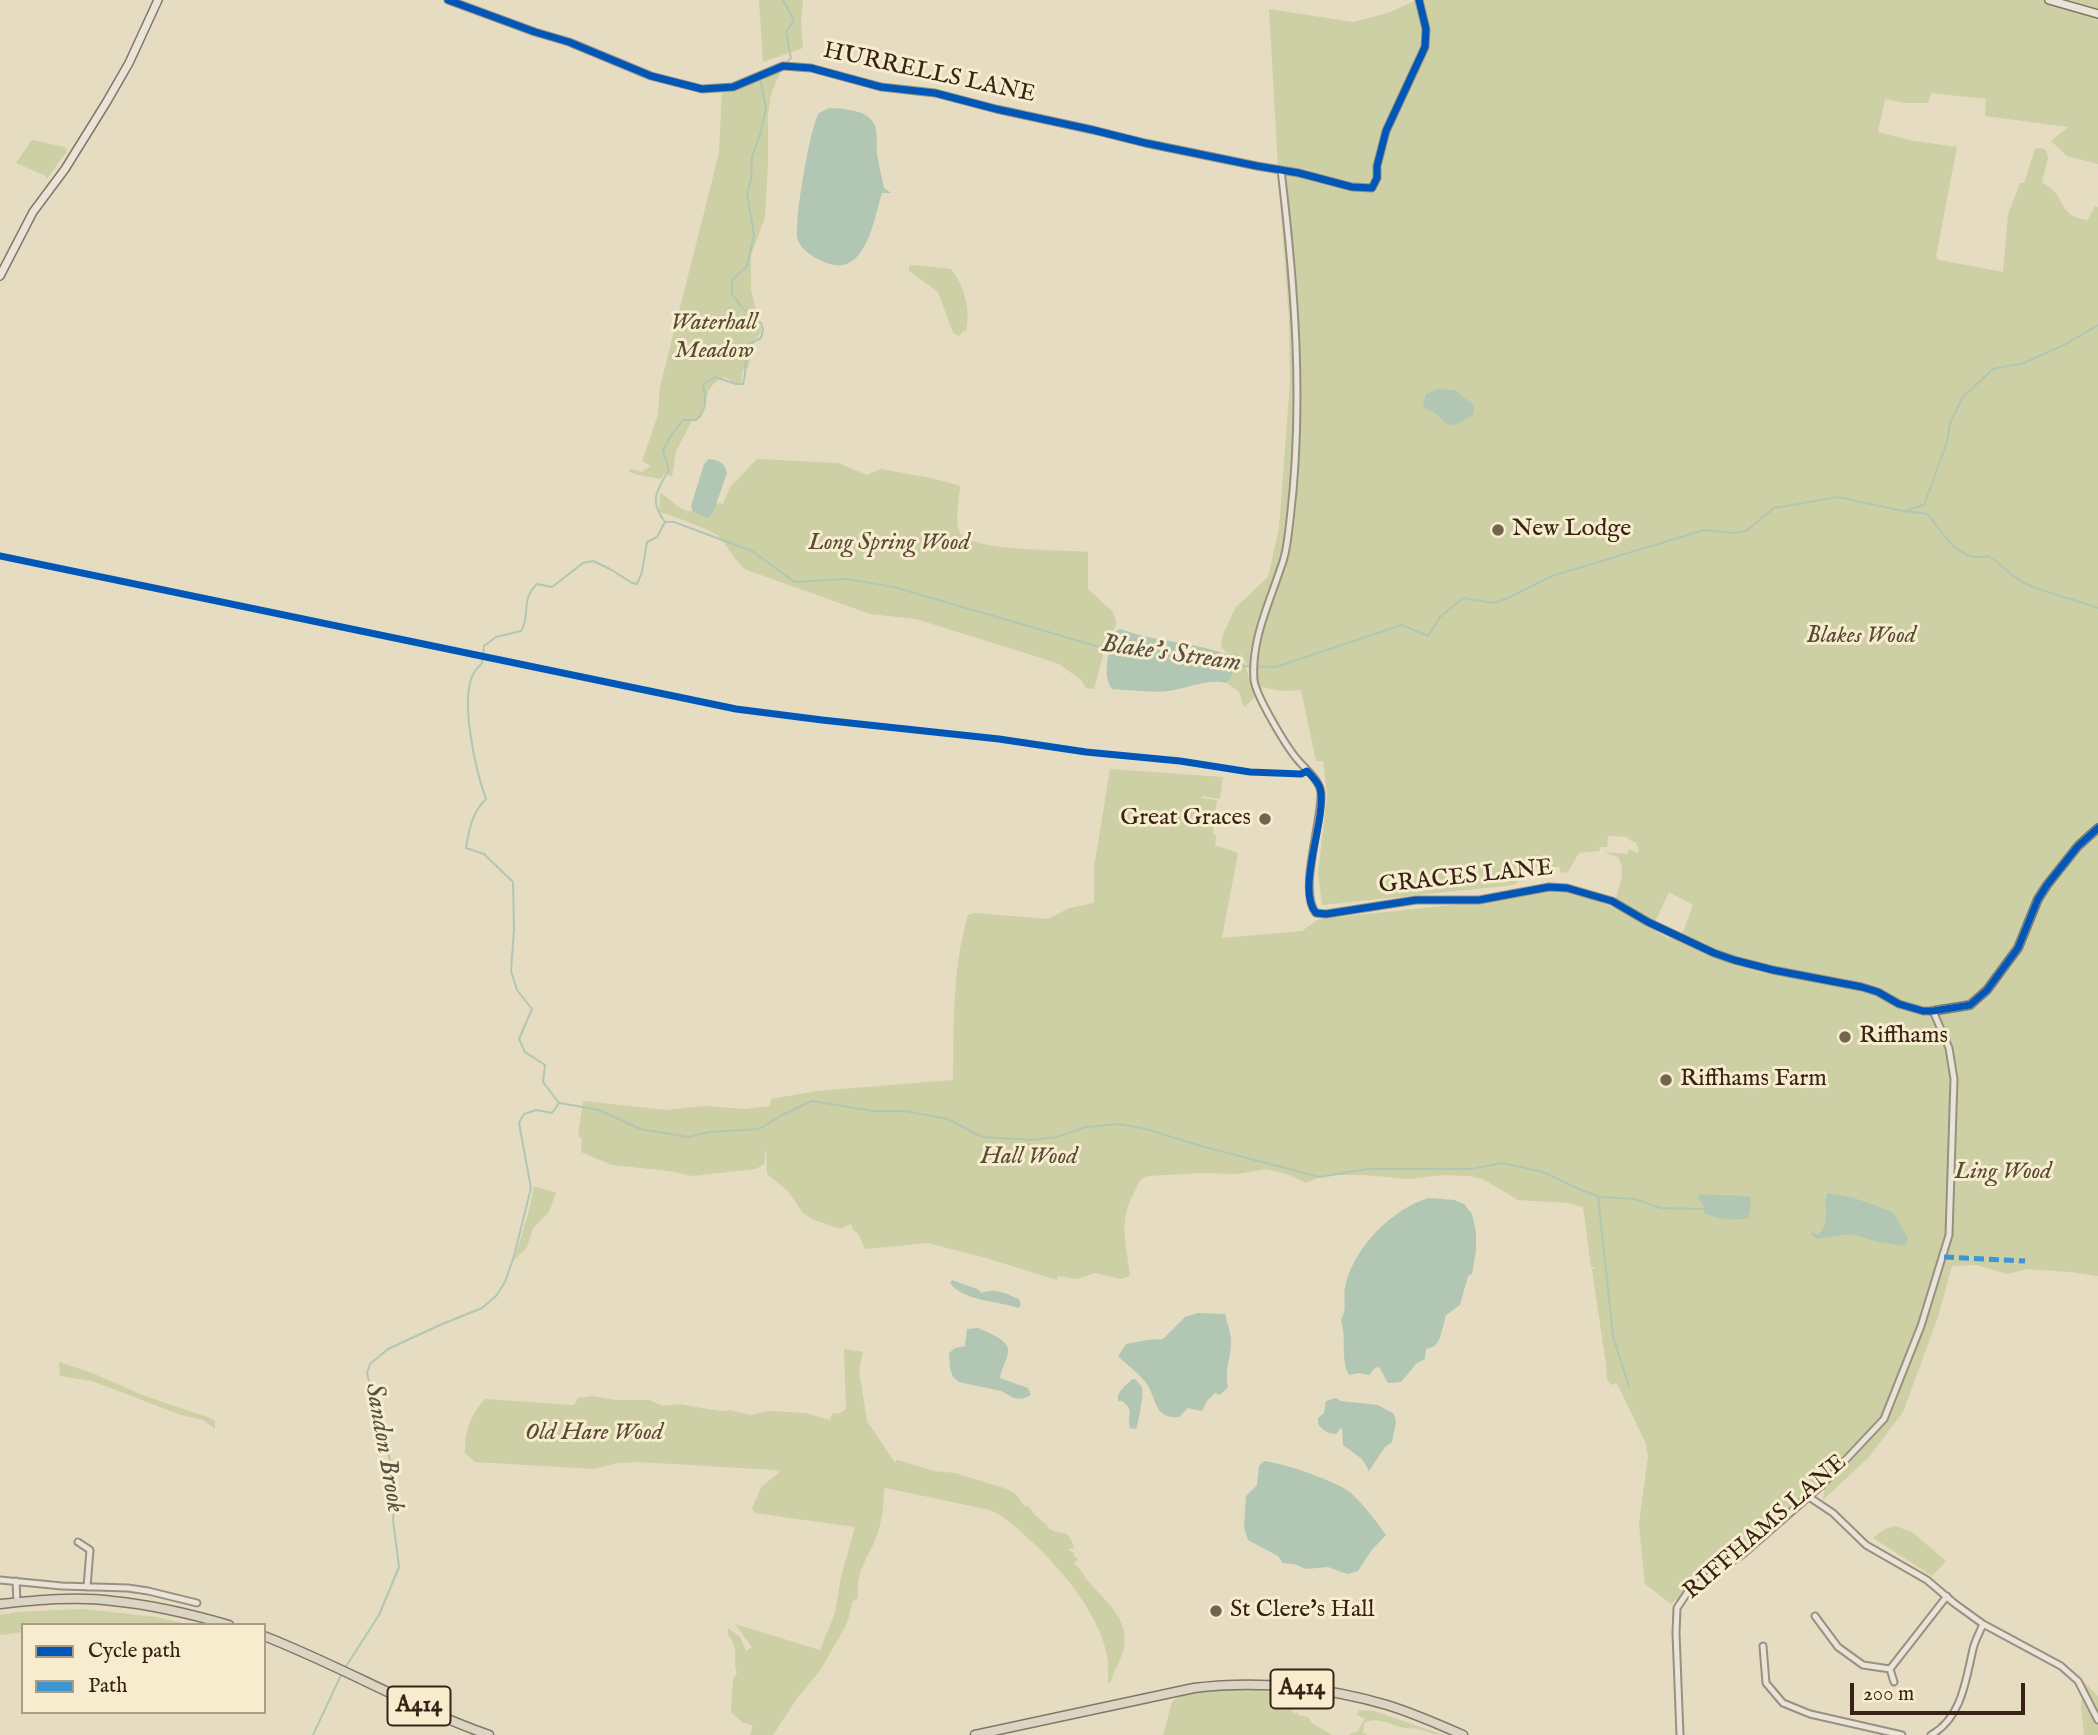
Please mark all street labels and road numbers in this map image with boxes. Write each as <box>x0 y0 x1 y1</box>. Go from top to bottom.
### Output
street label: HURRELLS LANE <box>820 37 1038 111</box>
street label: GRACES LANE <box>1377 855 1555 901</box>
street label: RIFFHAMS LANE <box>1679 1449 1853 1607</box>
road number: A414 <box>1270 1670 1334 1708</box>
road number: A414 <box>388 1686 450 1726</box>

